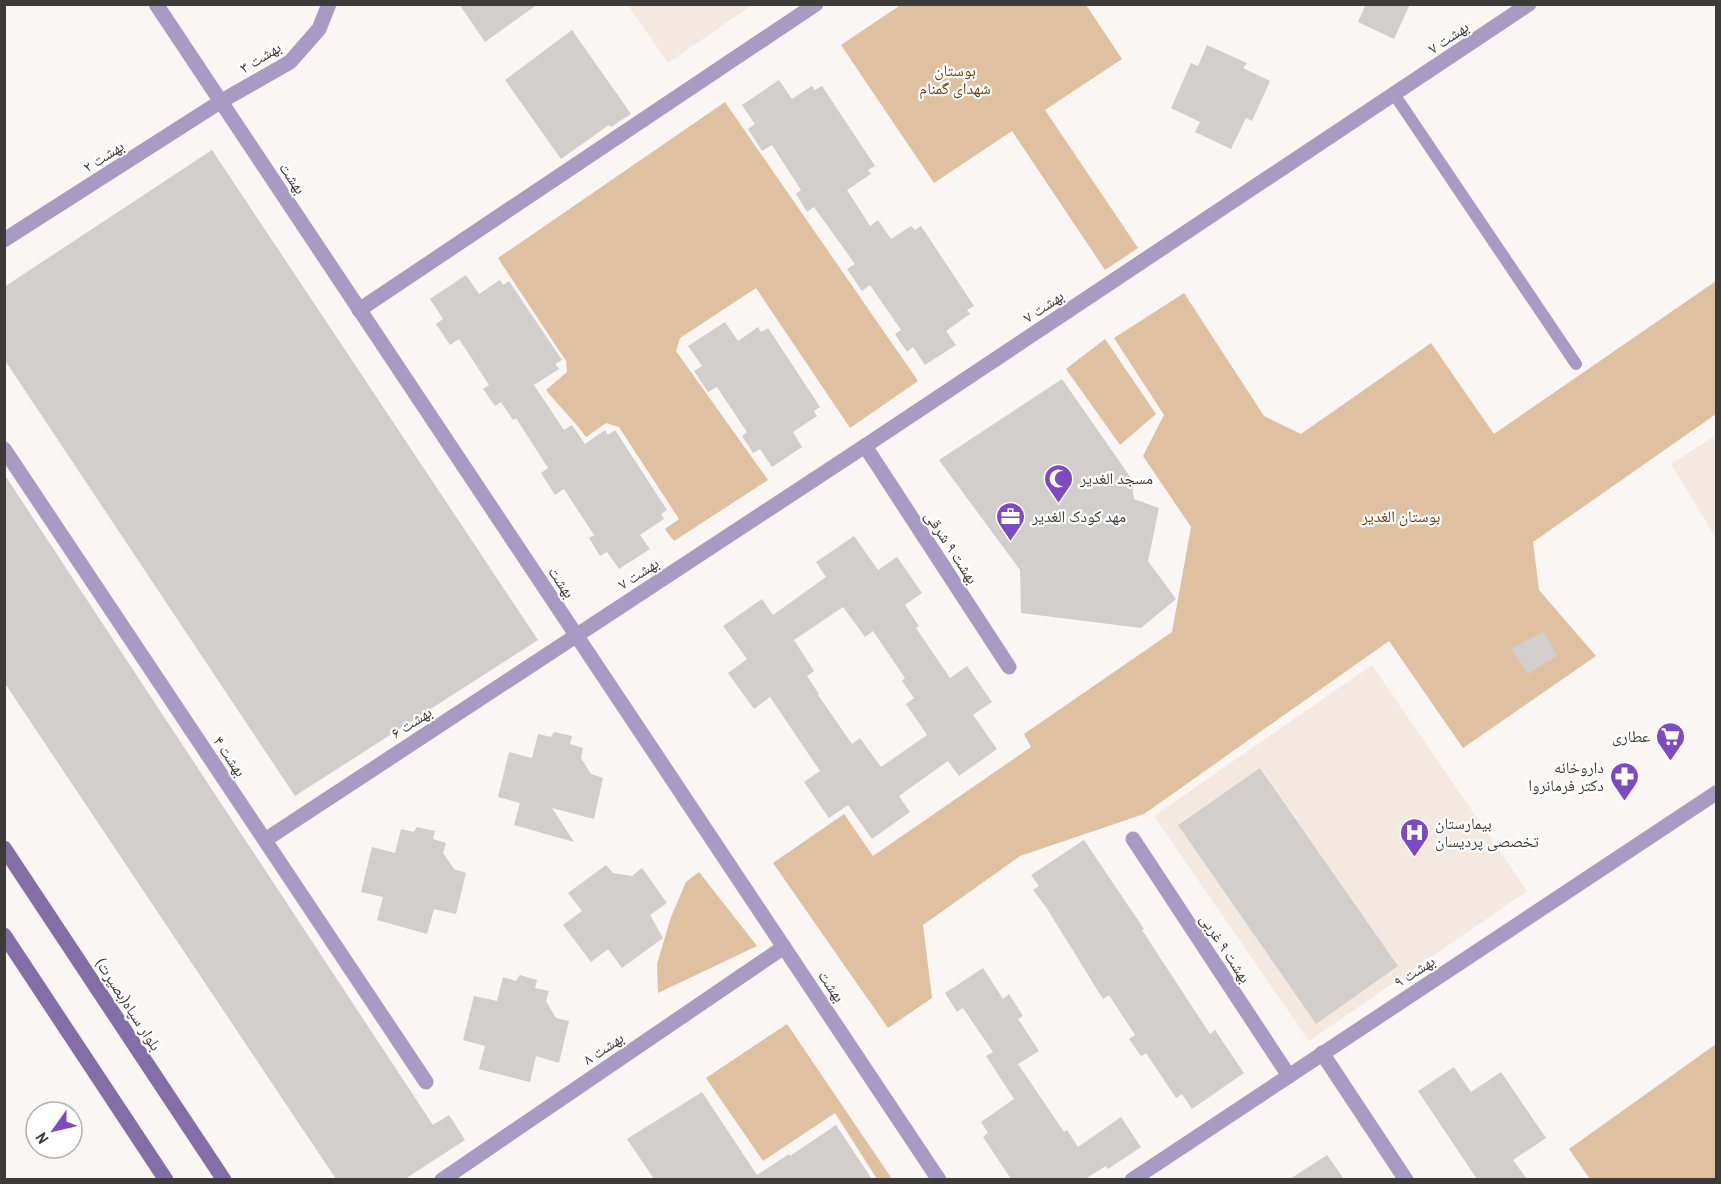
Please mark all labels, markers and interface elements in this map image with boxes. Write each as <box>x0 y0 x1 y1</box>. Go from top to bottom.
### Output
street label: بهشت ۷ <box>1423 15 1473 59</box>
street label: بهشت ۳ <box>235 36 285 78</box>
park label: بوستان شهدای گمنام <box>919 59 991 99</box>
street label: بهشت ۲ <box>78 135 128 177</box>
street label: بهشت <box>274 158 312 198</box>
street label: بهشت ۷ <box>1018 284 1068 328</box>
mosque icon: مسجد الغدیر <box>1043 462 1075 504</box>
place label: مسجد الغدیر <box>1079 467 1153 489</box>
office icon: مهد کودک الغدیر <box>995 500 1027 542</box>
place label: مهد کودک الغدیر <box>1031 505 1126 527</box>
park label: بوستان الغدیر <box>1361 505 1440 527</box>
street label: بهشت ۹ شرقی <box>920 506 984 588</box>
street label: بهشت ۷ <box>613 552 663 594</box>
street label: بهشت <box>543 562 581 602</box>
street label: بهشت ۶ <box>386 701 436 743</box>
supermarket icon: عطاری <box>1655 720 1687 762</box>
place label: عطاری <box>1612 725 1650 747</box>
street label: بهشت ۴ <box>208 731 252 781</box>
place label: داروخانه دکتر فرمانروا <box>1528 756 1604 796</box>
pharmacy icon: داروخانه دکتر فرمانروا <box>1609 760 1641 802</box>
place label: بیمارستان تخصصی پردیسان <box>1435 812 1539 852</box>
hospital icon: بیمارستان تخصصی پردیسان <box>1398 816 1430 858</box>
street label: بهشت ۹ غربی <box>1195 909 1257 987</box>
street label: بهشت ۹ <box>1389 950 1439 992</box>
street label: بلوار سپاه(بصیرت) <box>91 953 167 1055</box>
street label: بهشت <box>813 966 851 1006</box>
street label: بهشت ۸ <box>578 1026 628 1070</box>
north arrow <box>24 1100 84 1160</box>
text: N <box>30 1128 53 1148</box>

